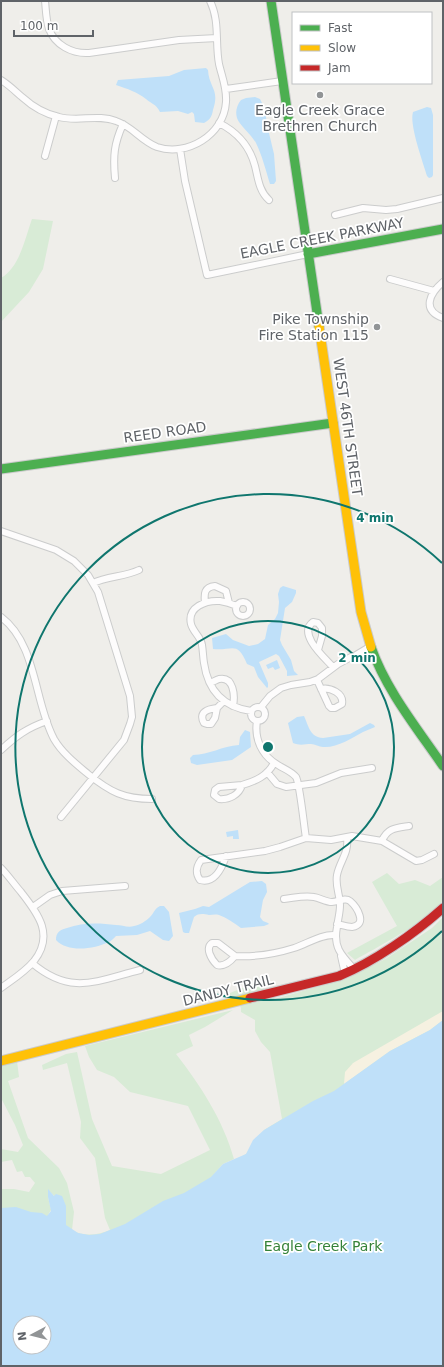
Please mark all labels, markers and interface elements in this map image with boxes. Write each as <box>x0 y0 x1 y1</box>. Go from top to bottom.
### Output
scale bar <box>14 12 93 38</box>
legend <box>292 12 432 84</box>
text: 100 m <box>20 19 58 33</box>
text: Fast <box>328 21 352 35</box>
text: Slow <box>328 41 356 55</box>
text: Jam <box>327 61 351 75</box>
marker: Eagle Creek Grace Brethren Church <box>315 90 325 100</box>
place label: Eagle Creek Grace Brethren Church <box>255 102 385 134</box>
street label: EAGLE CREEK PARKWAY <box>239 214 406 262</box>
place label: Pike Township Fire Station 115 <box>259 311 369 343</box>
marker: Pike Township Fire Station 115 <box>372 322 382 332</box>
street label: WEST 46TH STREET <box>330 357 366 498</box>
street label: REED ROAD <box>123 418 207 446</box>
text: 4 min <box>356 511 394 525</box>
text: 2 min <box>338 651 376 665</box>
centre of rings <box>261 740 275 754</box>
street label: DANDY TRAIL <box>181 971 275 1009</box>
park label: Eagle Creek Park <box>264 1238 383 1254</box>
north arrow <box>12 1315 52 1355</box>
text: N <box>16 1331 30 1342</box>

